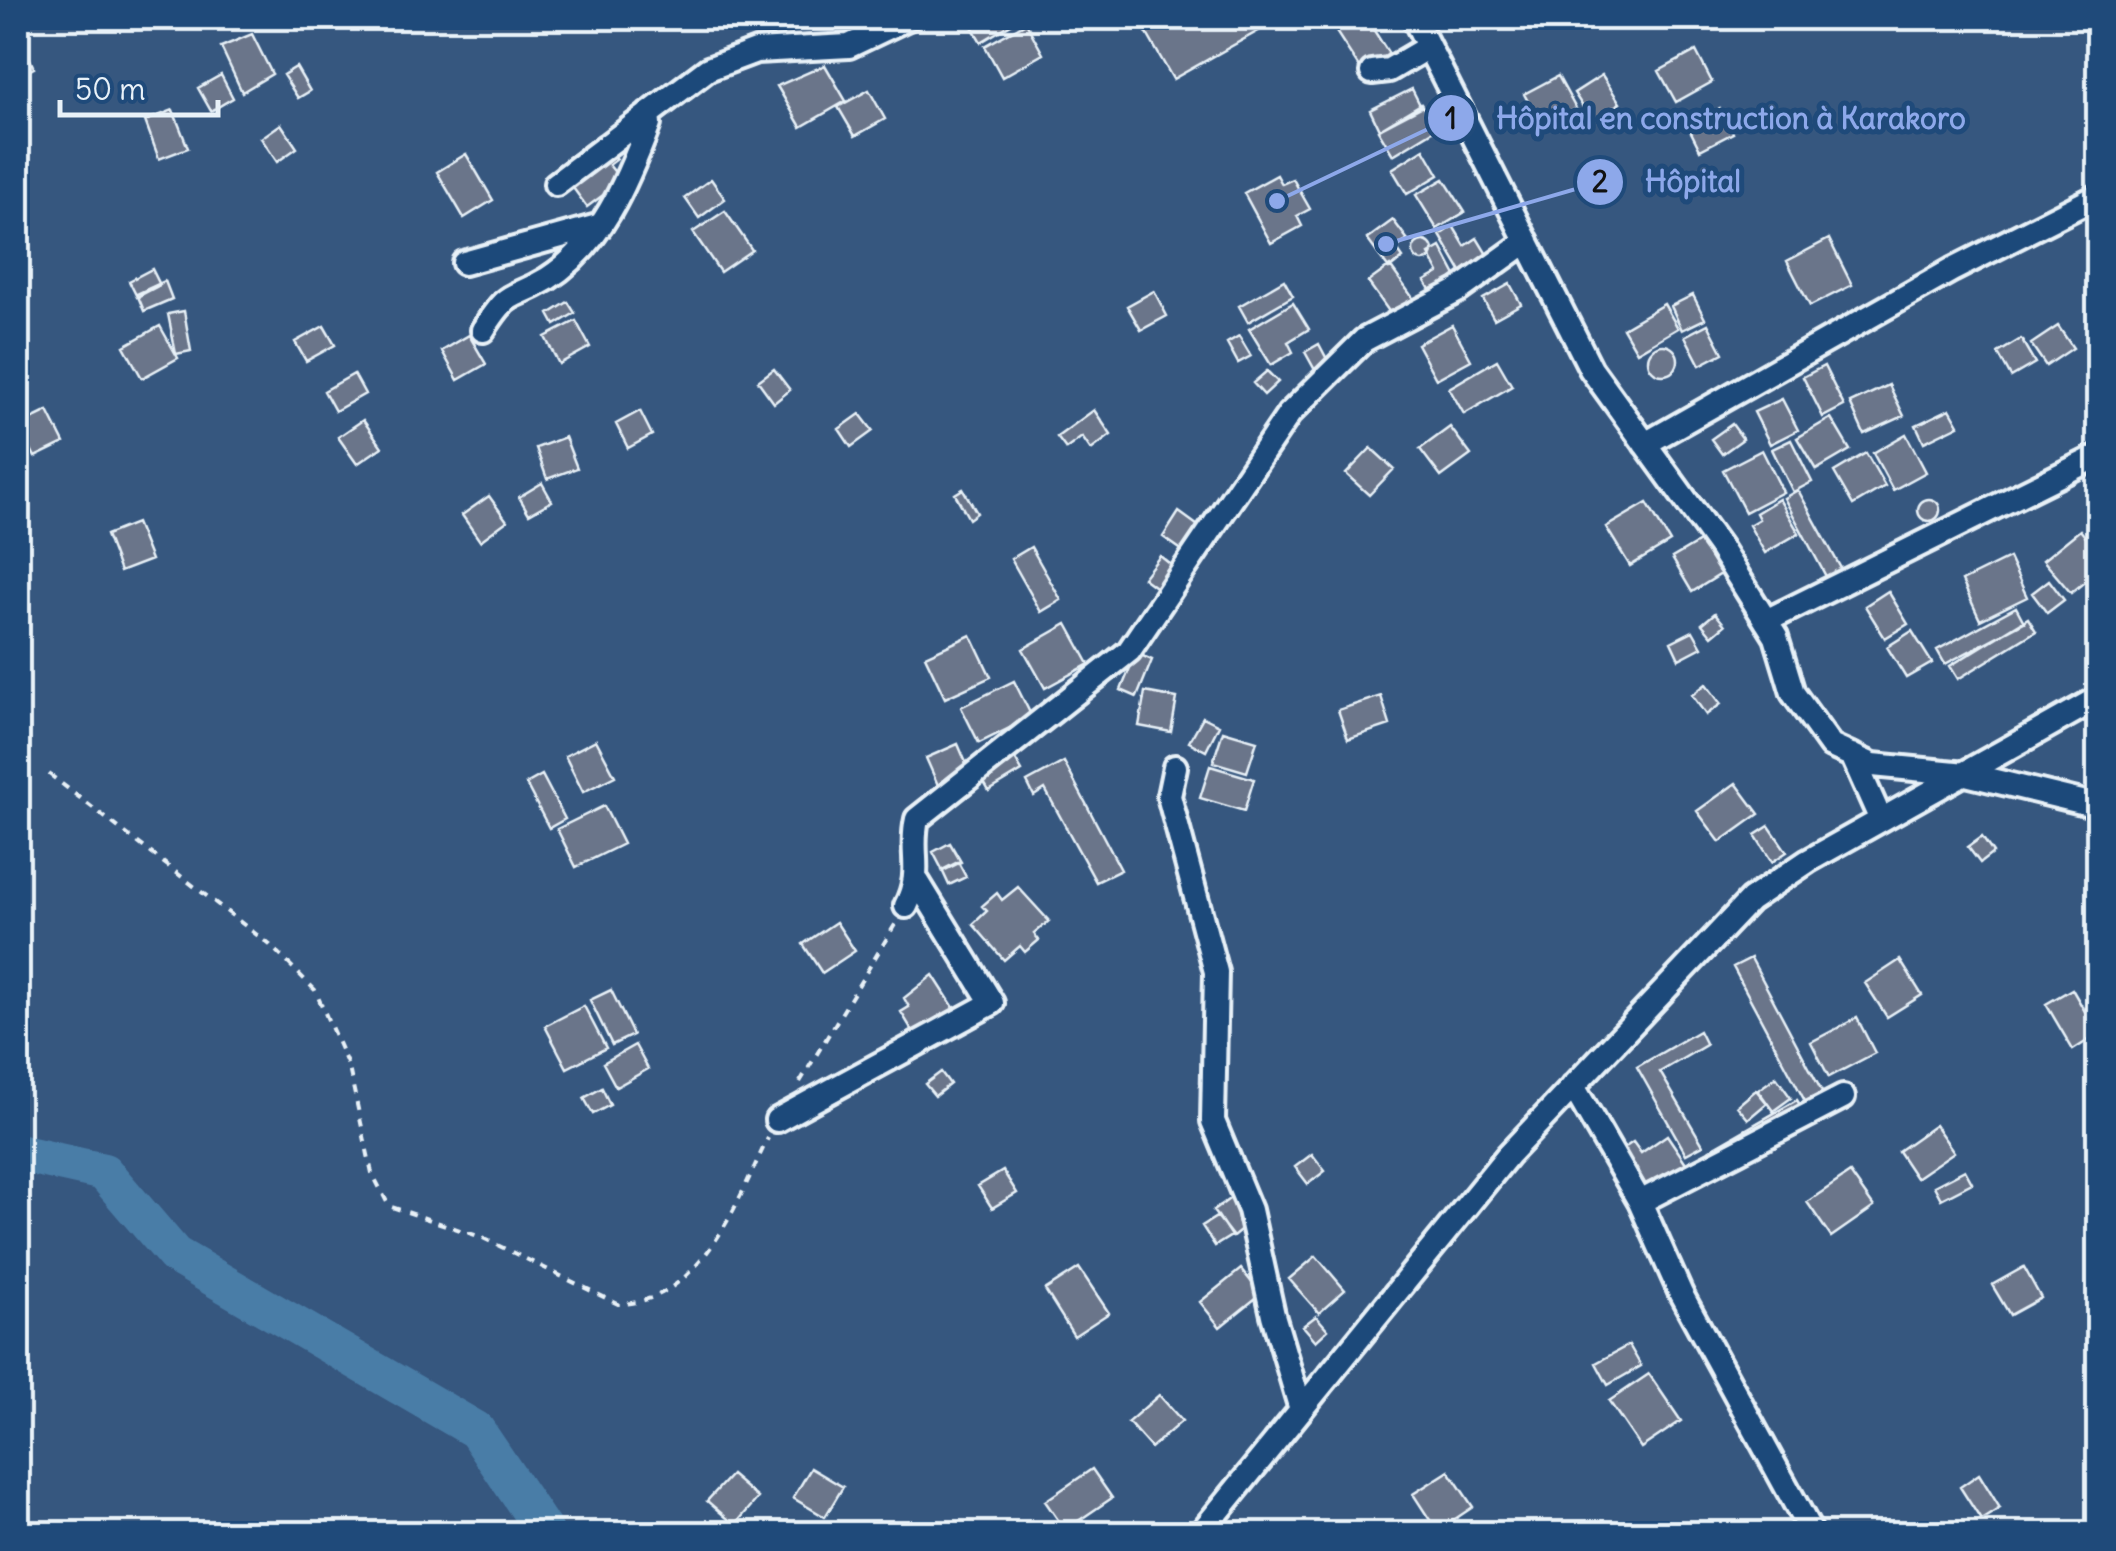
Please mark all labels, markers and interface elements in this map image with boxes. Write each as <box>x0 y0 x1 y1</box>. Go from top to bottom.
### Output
scale bar <box>60 55 218 117</box>
text: 50 m <box>75 70 145 108</box>
callout: Hôpital en construction à Karakoro <box>1426 88 1986 148</box>
text: 1 <box>1445 99 1457 137</box>
text: Hôpital en construction à Karakoro <box>1496 99 1966 137</box>
callout: Hôpital <box>1575 152 1761 212</box>
text: 2 <box>1592 162 1608 200</box>
text: Hôpital <box>1645 162 1741 200</box>

